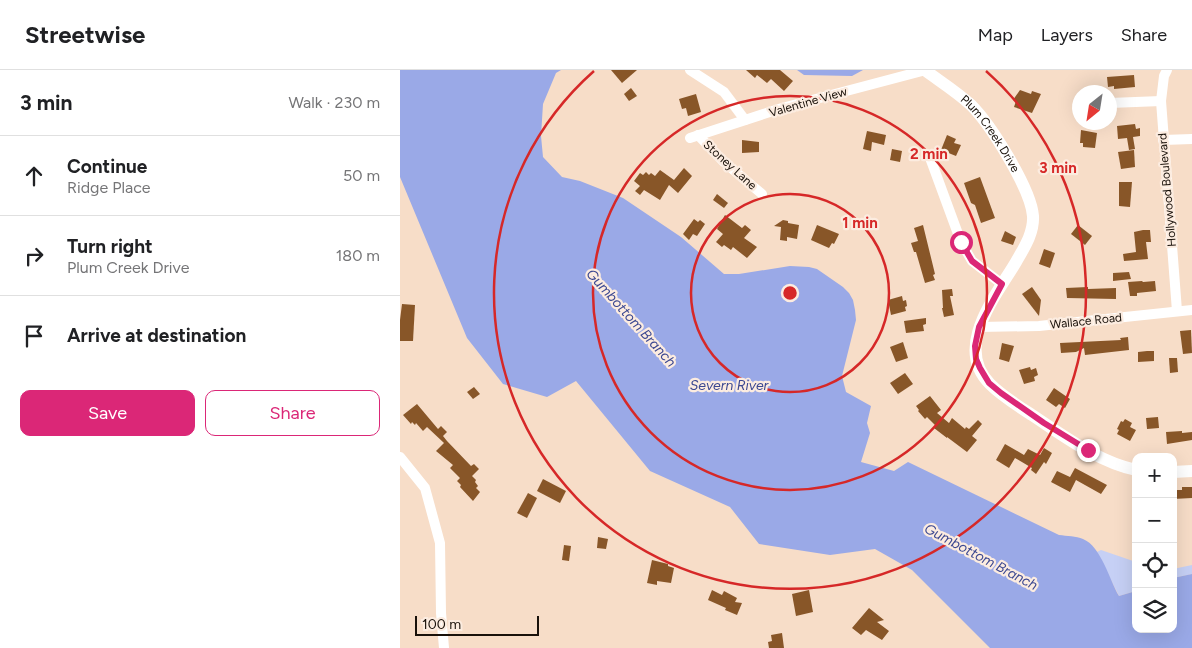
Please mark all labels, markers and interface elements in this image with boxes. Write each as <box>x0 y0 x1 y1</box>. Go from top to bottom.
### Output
text: Streetwise <box>25 20 145 49</box>
text: Map <box>978 24 1013 46</box>
text: Layers <box>1041 24 1093 46</box>
text: Share <box>1121 24 1167 46</box>
street label: Valentine View <box>767 84 849 120</box>
north arrow <box>1072 85 1117 130</box>
text: 3 min <box>20 90 72 115</box>
street label: Plum Creek Drive <box>958 92 1023 175</box>
text: Walk · 230 m <box>288 93 380 112</box>
street label: Hollywood Boulevard <box>1155 133 1179 247</box>
street label: Stoney Lane <box>700 137 760 193</box>
text: 2 min <box>910 145 948 163</box>
text: Continue <box>67 155 147 178</box>
text: 3 min <box>1039 159 1077 177</box>
icon: ahead <box>20 162 48 190</box>
text: 50 m <box>343 166 380 185</box>
text: Ridge Place <box>67 178 151 197</box>
text: 1 min <box>842 214 878 232</box>
route start <box>950 231 973 254</box>
text: Turn right <box>67 235 153 258</box>
icon: right <box>20 242 48 270</box>
text: 180 m <box>336 246 380 265</box>
text: Plum Creek Drive <box>67 258 189 277</box>
water label: Gumbottom Branch <box>583 266 680 371</box>
centre of rings <box>781 284 799 302</box>
street label: Wallace Road <box>1049 310 1123 332</box>
icon: arrive <box>20 322 48 350</box>
text: Arrive at destination <box>67 324 246 347</box>
water label: Severn River <box>690 377 770 394</box>
button: Save <box>20 390 195 436</box>
button: Share <box>205 390 380 436</box>
route end <box>1077 439 1100 462</box>
map controls <box>1132 453 1177 633</box>
button: + <box>1132 453 1177 498</box>
button: − <box>1132 498 1177 543</box>
water label: Gumbottom Branch <box>921 520 1041 594</box>
button: locate <box>1132 543 1177 588</box>
button: layers <box>1132 588 1177 633</box>
scale bar <box>415 613 539 636</box>
text: 100 m <box>422 616 461 633</box>

